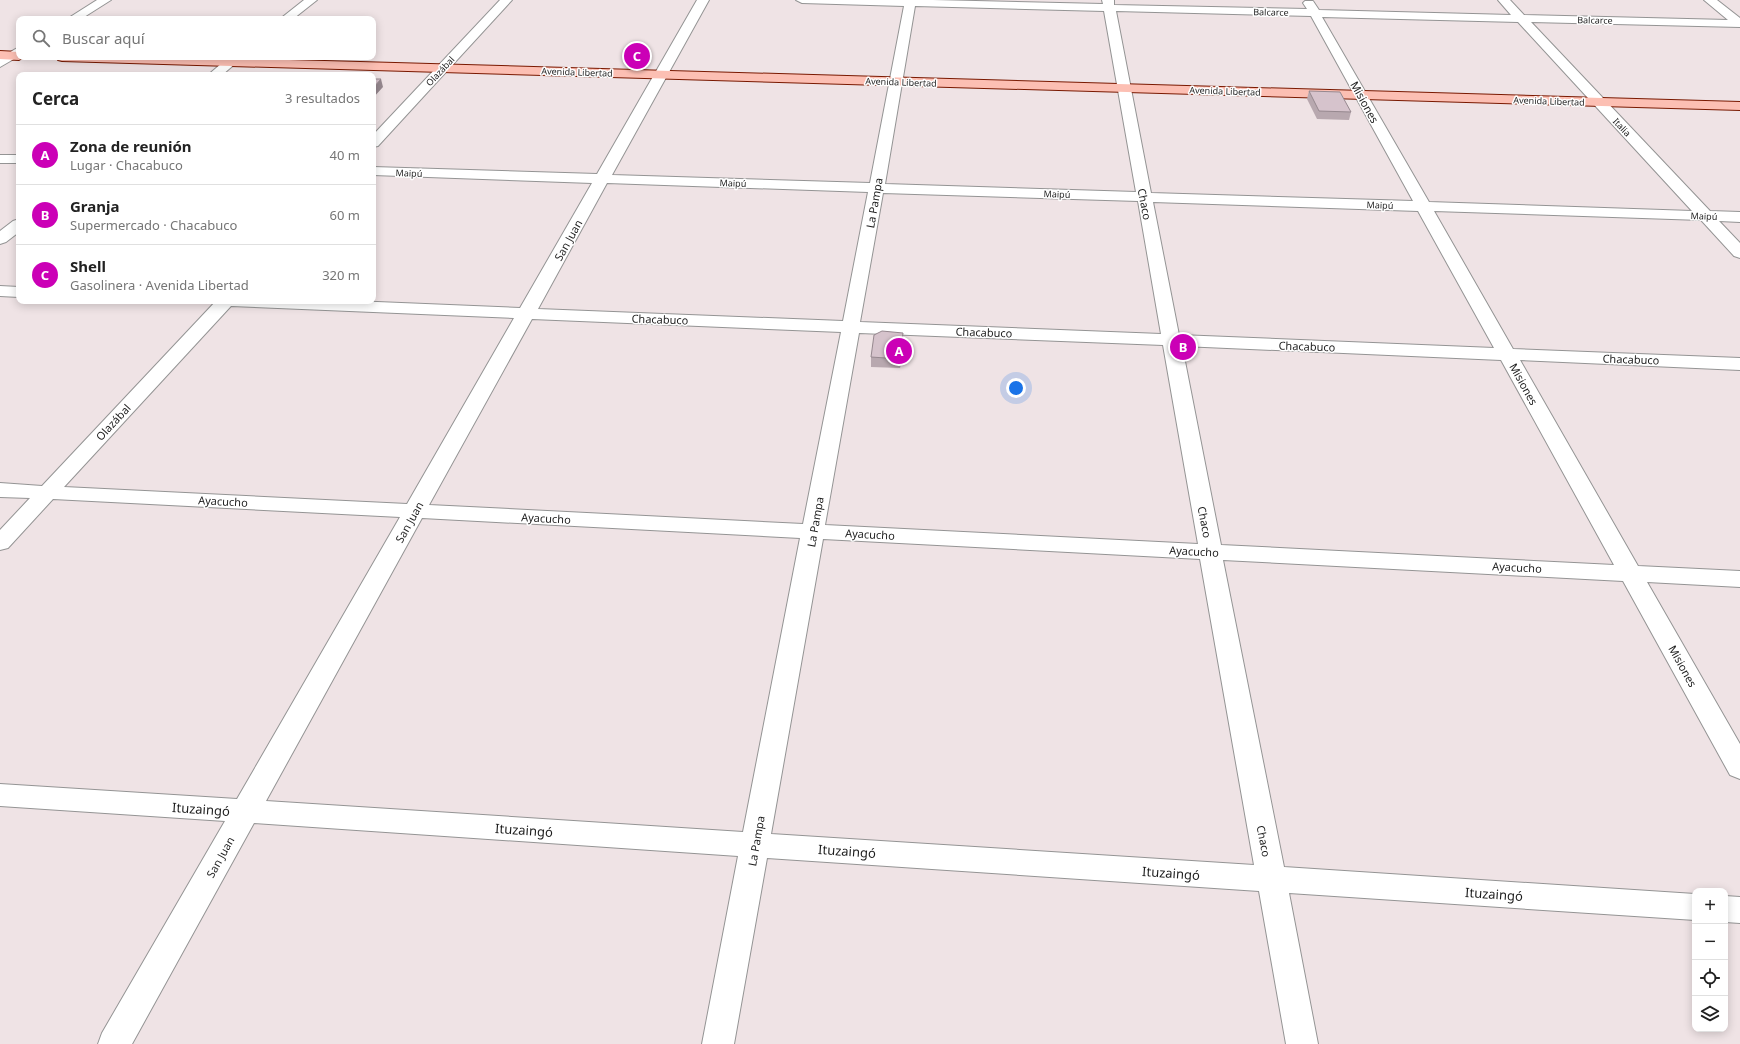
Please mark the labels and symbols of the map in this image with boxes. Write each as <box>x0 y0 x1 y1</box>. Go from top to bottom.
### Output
street label: Balcarce <box>1253 5 1289 19</box>
street label: Balcarce <box>1577 13 1613 27</box>
pin: C <box>624 41 650 71</box>
street label: Olazábal <box>423 53 457 89</box>
street label: Avenida Libertad <box>541 64 613 80</box>
street label: Avenida Libertad <box>865 74 937 90</box>
street label: Misiones <box>1347 78 1383 126</box>
street label: Avenida Libertad <box>1189 83 1261 99</box>
street label: Avenida Libertad <box>1513 93 1585 109</box>
street label: Italia <box>1610 115 1634 139</box>
street label: Maipú <box>395 166 423 180</box>
street label: Maipú <box>719 176 747 190</box>
street label: La Pampa <box>862 177 886 229</box>
street label: Maipú <box>1043 187 1071 201</box>
street label: Chaco <box>1135 187 1155 221</box>
street label: Maipú <box>1366 198 1394 212</box>
street label: Maipú <box>1690 209 1718 223</box>
street label: San Juan <box>551 217 585 263</box>
street label: Chacabuco <box>631 311 689 327</box>
street label: Chacabuco <box>955 324 1013 340</box>
pin: B <box>1170 332 1196 362</box>
pin: A <box>886 336 912 366</box>
street label: Chacabuco <box>1278 338 1336 354</box>
street label: Chacabuco <box>1602 351 1660 367</box>
street label: Misiones <box>1506 360 1542 408</box>
your location <box>1006 378 1026 398</box>
street label: Olazábal <box>92 401 134 443</box>
street label: Ayacucho <box>198 492 249 510</box>
street label: La Pampa <box>803 496 827 548</box>
street label: San Juan <box>392 499 426 545</box>
street label: Chaco <box>1195 505 1215 539</box>
street label: Ayacucho <box>521 509 572 527</box>
street label: Ayacucho <box>845 525 896 543</box>
street label: Ayacucho <box>1169 542 1220 560</box>
street label: Ayacucho <box>1492 558 1543 576</box>
street label: Misiones <box>1665 642 1701 690</box>
street label: Ituzaingó <box>172 798 231 820</box>
street label: La Pampa <box>744 815 768 867</box>
street label: Ituzaingó <box>495 819 554 841</box>
street label: Chaco <box>1254 824 1274 858</box>
street label: San Juan <box>203 834 237 880</box>
street label: Ituzaingó <box>818 840 877 862</box>
street label: Ituzaingó <box>1142 862 1201 884</box>
street label: Ituzaingó <box>1465 883 1524 905</box>

